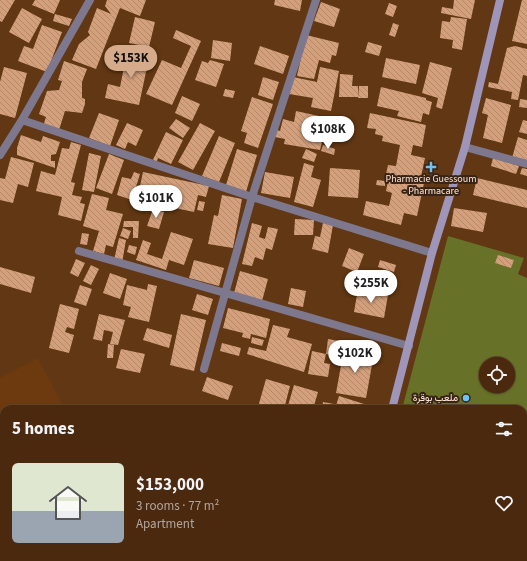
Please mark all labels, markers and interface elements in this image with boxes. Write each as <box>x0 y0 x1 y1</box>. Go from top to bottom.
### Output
pin: $153K <box>103 45 159 79</box>
text: $153K <box>113 49 149 67</box>
pin: $108K <box>300 116 356 150</box>
text: $108K <box>310 120 346 138</box>
marker: Pharmacie Guessoum - Pharmacare <box>426 162 436 172</box>
place label: Pharmacie Guessoum - Pharmacare <box>385 172 477 198</box>
pin: $101K <box>128 185 184 219</box>
text: $101K <box>138 189 174 207</box>
pin: $255K <box>343 270 399 304</box>
text: $255K <box>353 274 389 292</box>
pin: $102K <box>327 340 383 374</box>
text: $102K <box>337 344 373 362</box>
map controls <box>479 357 515 393</box>
button: locate <box>479 357 515 393</box>
place label: ملعب بوقرة <box>413 391 458 405</box>
marker: ملعب بوقرة <box>461 393 471 403</box>
text: 5 homes <box>12 417 74 441</box>
icon: filters <box>493 418 515 440</box>
text: $153,000 <box>136 473 204 497</box>
icon: home <box>44 479 92 527</box>
icon: heart <box>493 492 515 514</box>
text: 3 rooms · 77 m² <box>136 497 219 515</box>
text: Apartment <box>136 515 194 533</box>

